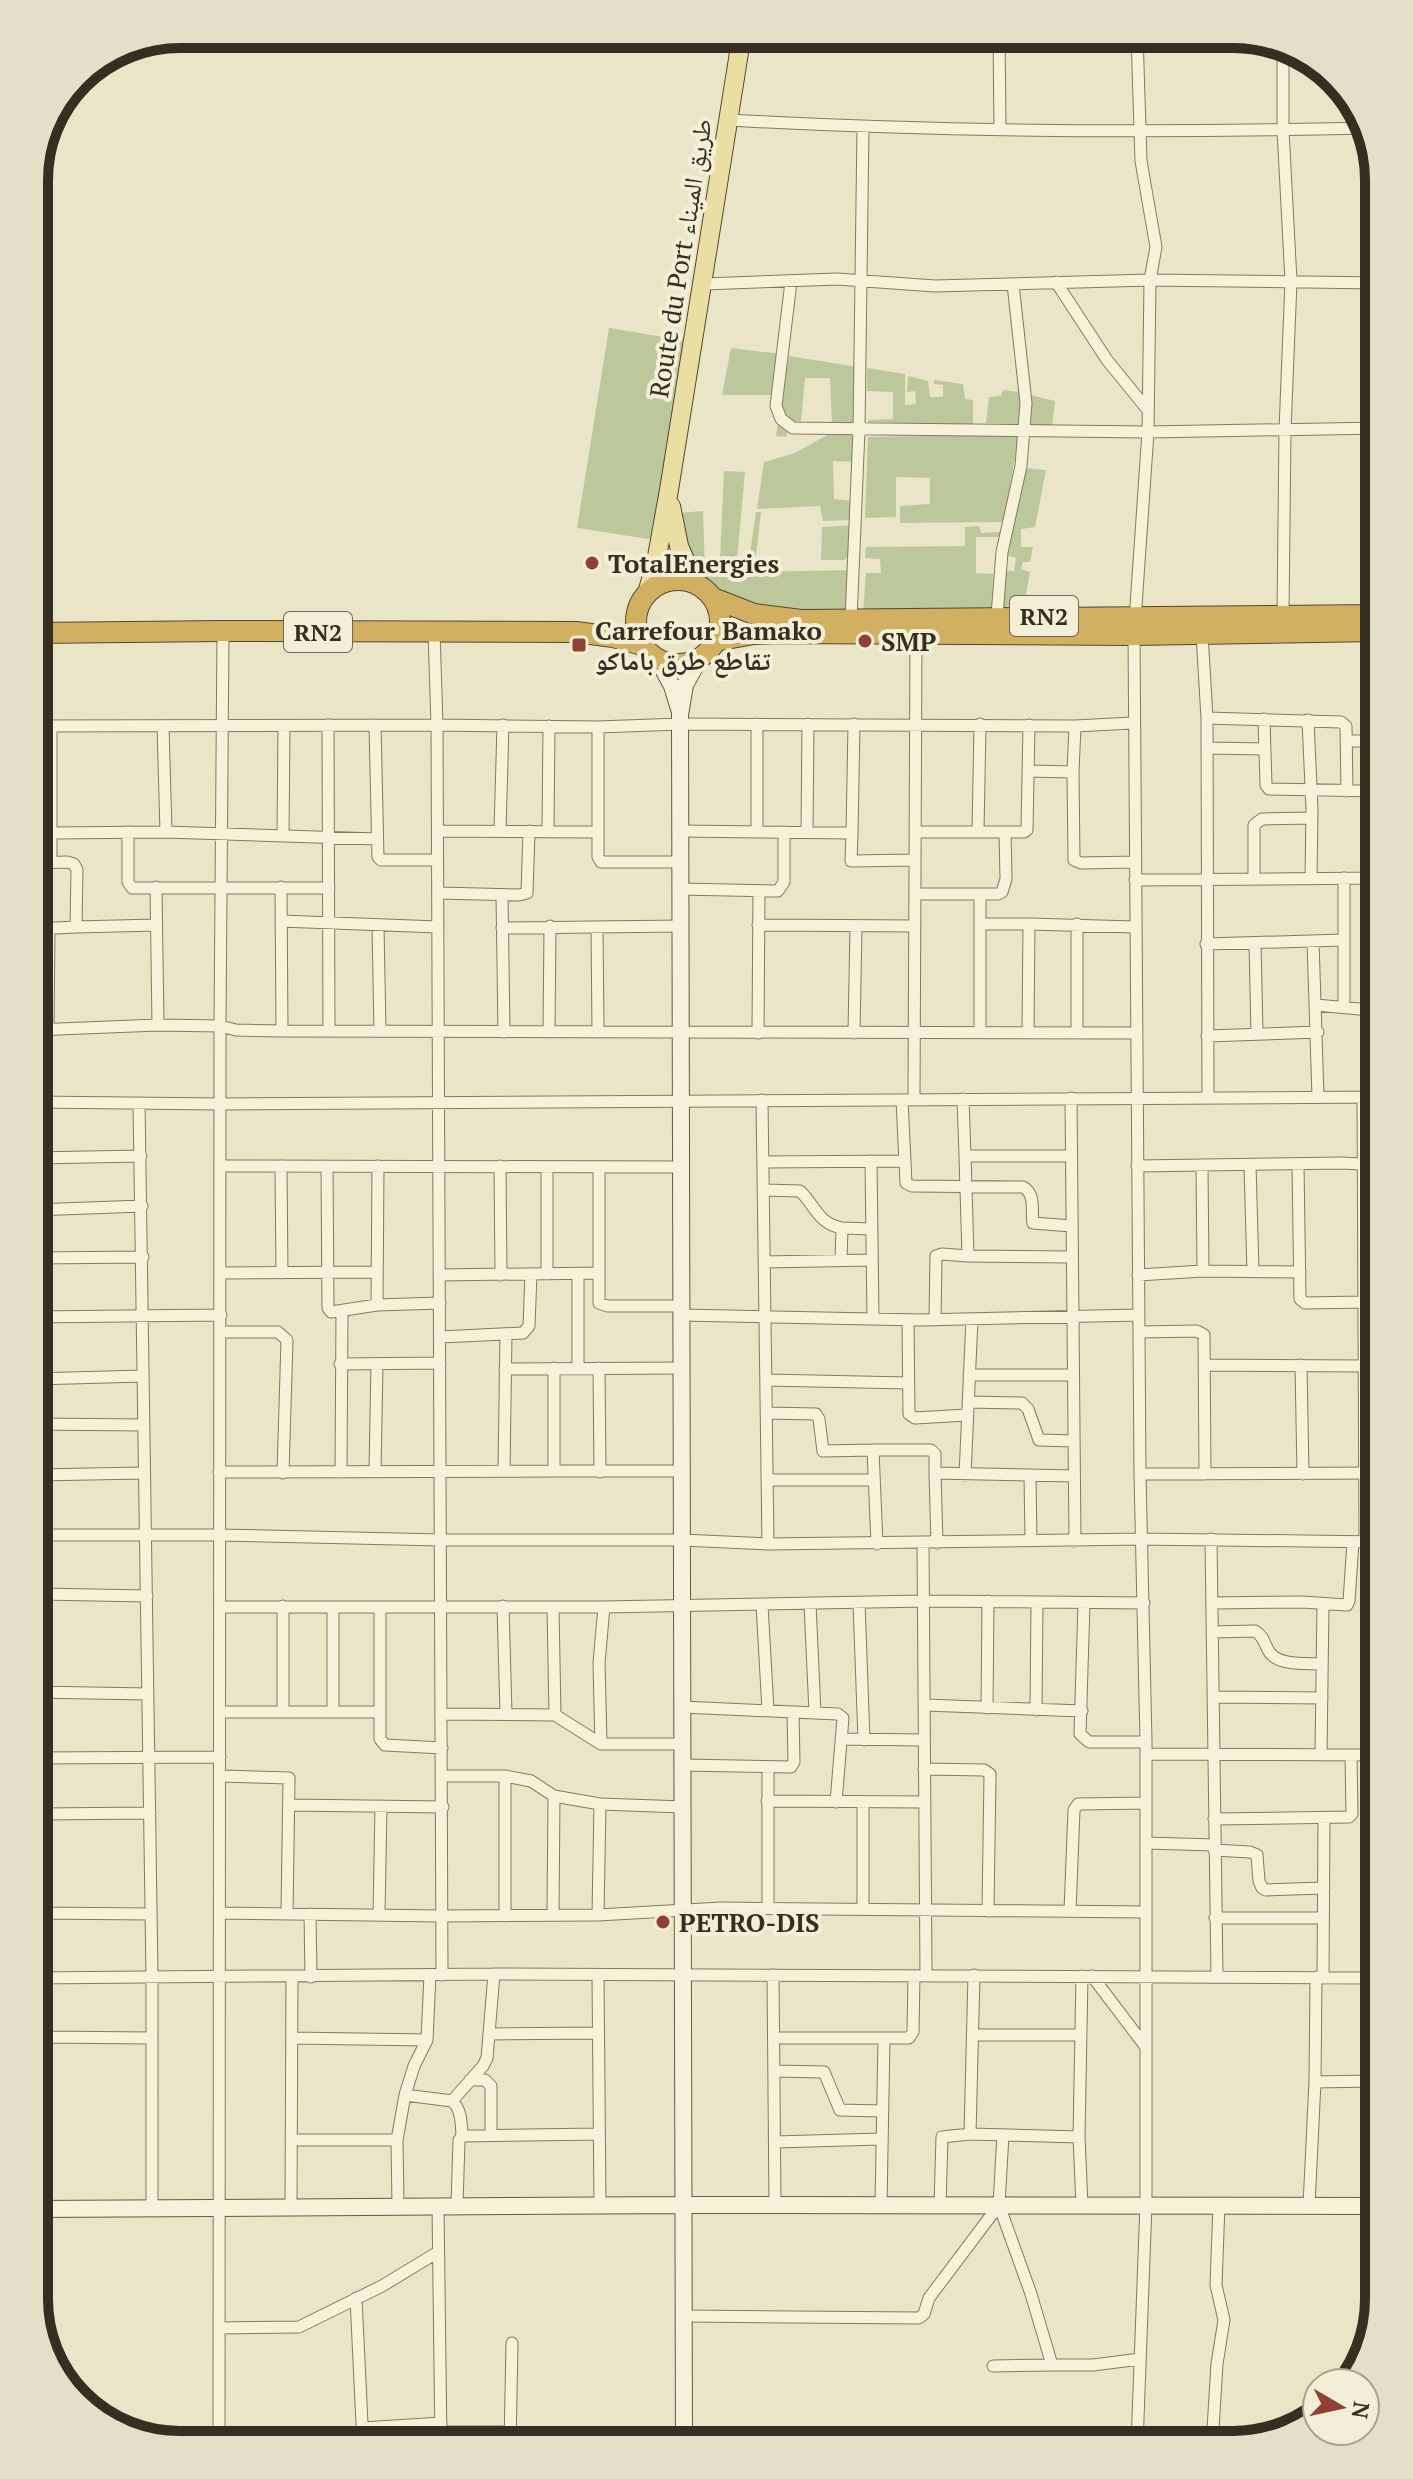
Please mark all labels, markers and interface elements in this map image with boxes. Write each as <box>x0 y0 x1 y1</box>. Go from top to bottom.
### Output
street label: Route du Port طريق الميناء <box>641 116 719 400</box>
place label: TotalEnergies <box>608 546 779 580</box>
marker: TotalEnergies <box>583 554 601 572</box>
road number: RN2 <box>1010 596 1078 636</box>
road number: RN2 <box>284 612 352 652</box>
place label: Carrefour Bamako تقاطع طرق باماكو <box>595 613 822 678</box>
place label: SMP <box>881 624 936 658</box>
marker: SMP <box>856 632 874 650</box>
marker: Carrefour Bamako تقاطع طرق باماكو <box>570 636 588 654</box>
place label: PETRO-DIS <box>679 1905 819 1939</box>
marker: PETRO-DIS <box>654 1913 672 1931</box>
north arrow <box>1301 2367 1381 2447</box>
text: N <box>1346 2400 1377 2421</box>

